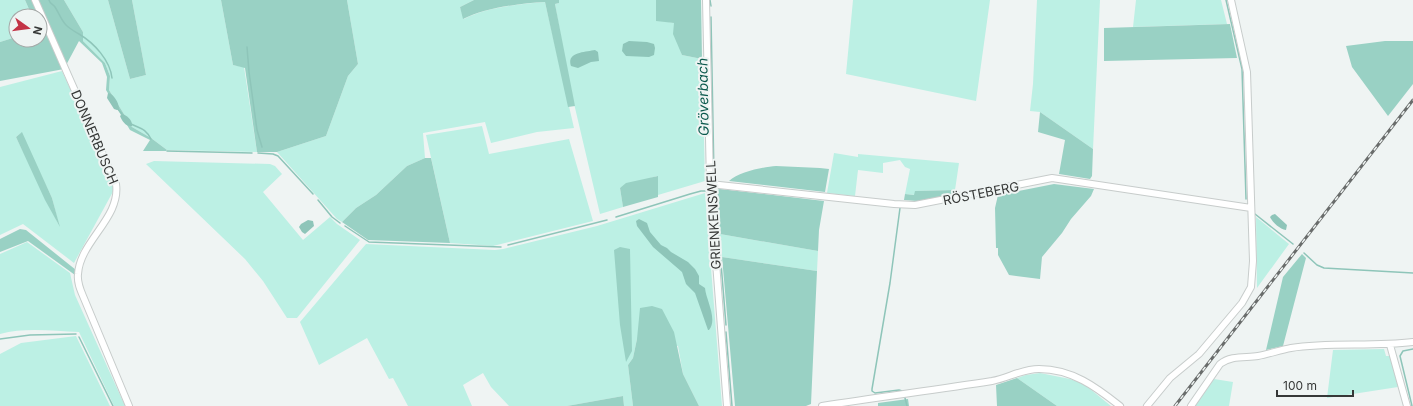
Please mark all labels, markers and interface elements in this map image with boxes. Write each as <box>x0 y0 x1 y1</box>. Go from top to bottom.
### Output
north arrow <box>8 8 48 48</box>
text: N <box>30 25 46 36</box>
water label: Gröverbach <box>693 58 712 136</box>
street label: DONNERBUSCH <box>68 87 122 187</box>
street label: GRIENKENSWELL <box>702 160 724 270</box>
street label: RÖSTEBERG <box>942 178 1020 208</box>
scale bar <box>1277 372 1353 398</box>
text: 100 m <box>1283 378 1317 393</box>

